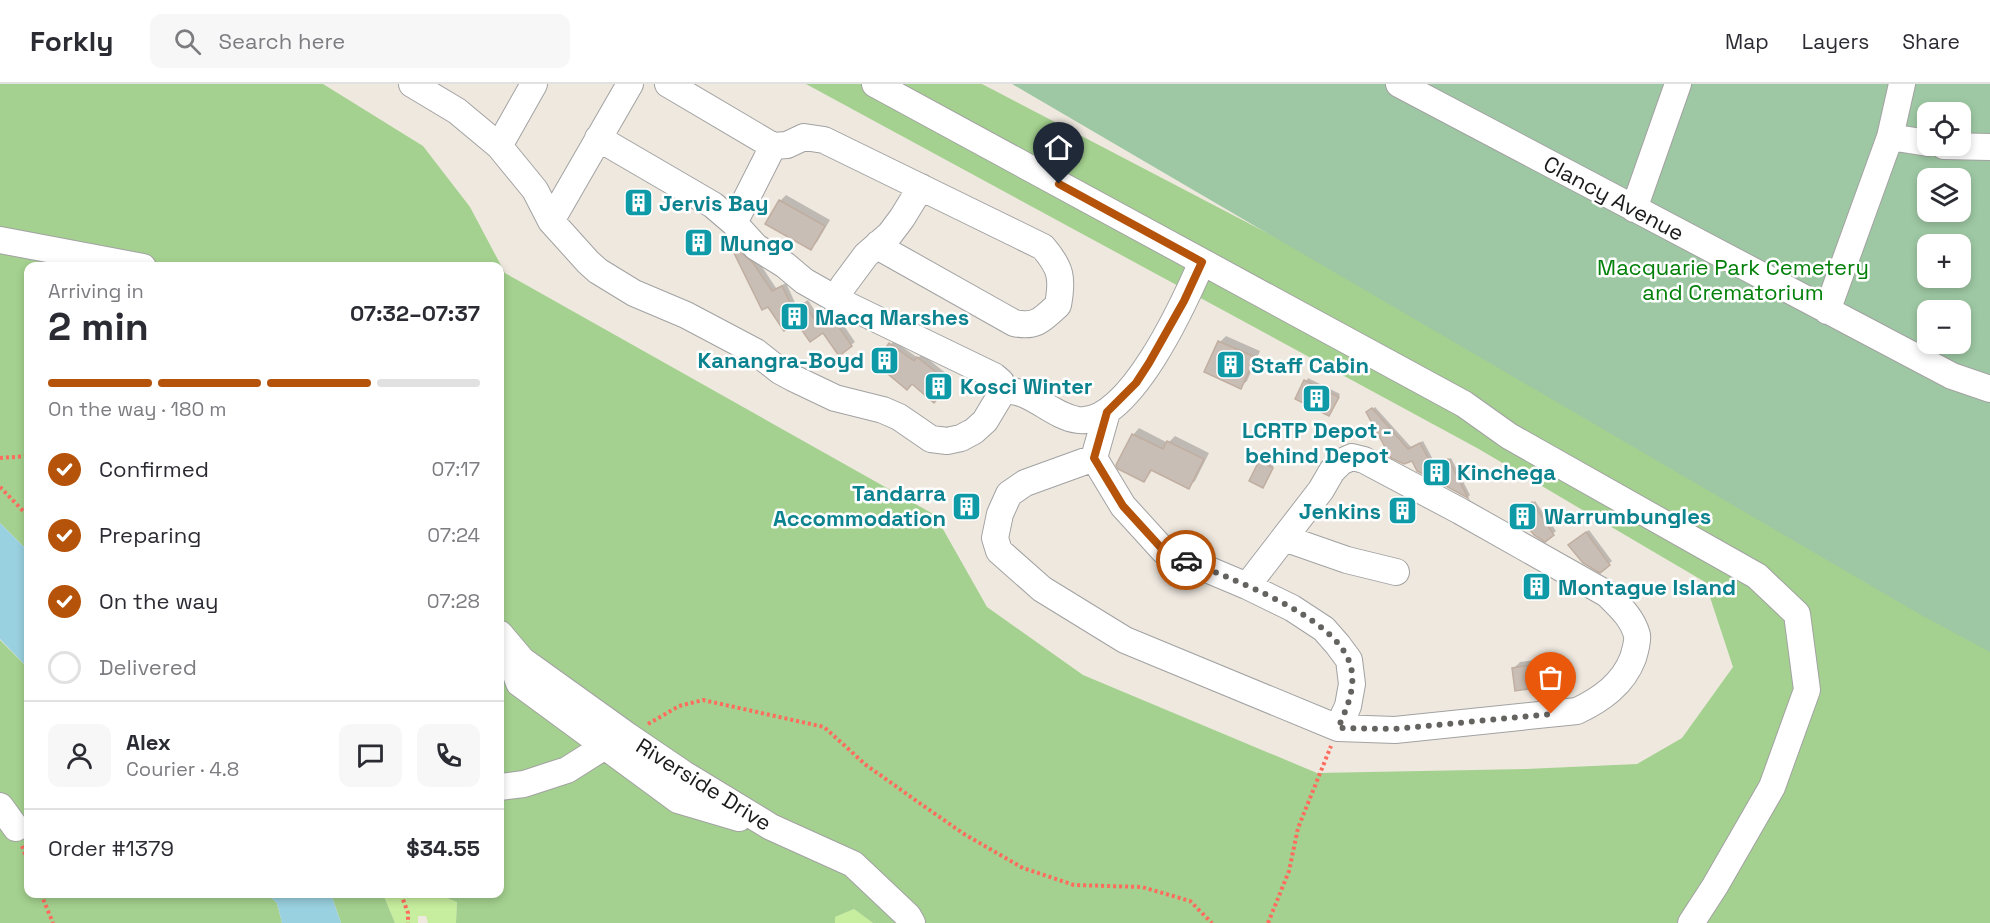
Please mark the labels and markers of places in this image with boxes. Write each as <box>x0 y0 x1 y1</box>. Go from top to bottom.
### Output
pin <box>1033 122 1084 184</box>
building icon: Jervis Bay <box>622 187 654 219</box>
place label: Jervis Bay <box>659 189 769 217</box>
building icon: Mungo <box>683 227 715 259</box>
place label: Mungo <box>720 229 794 257</box>
building icon: Macq Marshes <box>778 301 810 333</box>
place label: Macq Marshes <box>815 303 969 331</box>
building icon: Kanangra-Boyd <box>869 344 901 376</box>
place label: Kanangra-Boyd <box>698 346 864 374</box>
building icon: Staff Cabin <box>1214 349 1246 381</box>
place label: Staff Cabin <box>1251 351 1369 379</box>
building icon: Kosci Winter <box>923 370 955 402</box>
place label: Kosci Winter <box>960 372 1093 400</box>
building icon: LCRTP Depot - behind Depot <box>1301 382 1333 414</box>
place label: LCRTP Depot - behind Depot <box>1242 416 1392 469</box>
building icon: Kinchega <box>1420 456 1452 488</box>
place label: Kinchega <box>1457 458 1556 486</box>
place label: Tandarra Accommodation <box>773 479 946 532</box>
building icon: Tandarra Accommodation <box>951 490 983 522</box>
building icon: Jenkins <box>1386 495 1418 527</box>
place label: Jenkins <box>1299 497 1381 525</box>
building icon: Warrumbungles <box>1507 500 1539 532</box>
place label: Warrumbungles <box>1544 502 1711 530</box>
building icon: Montague Island <box>1521 571 1553 603</box>
place label: Montague Island <box>1558 573 1736 601</box>
pin <box>1525 652 1576 714</box>

